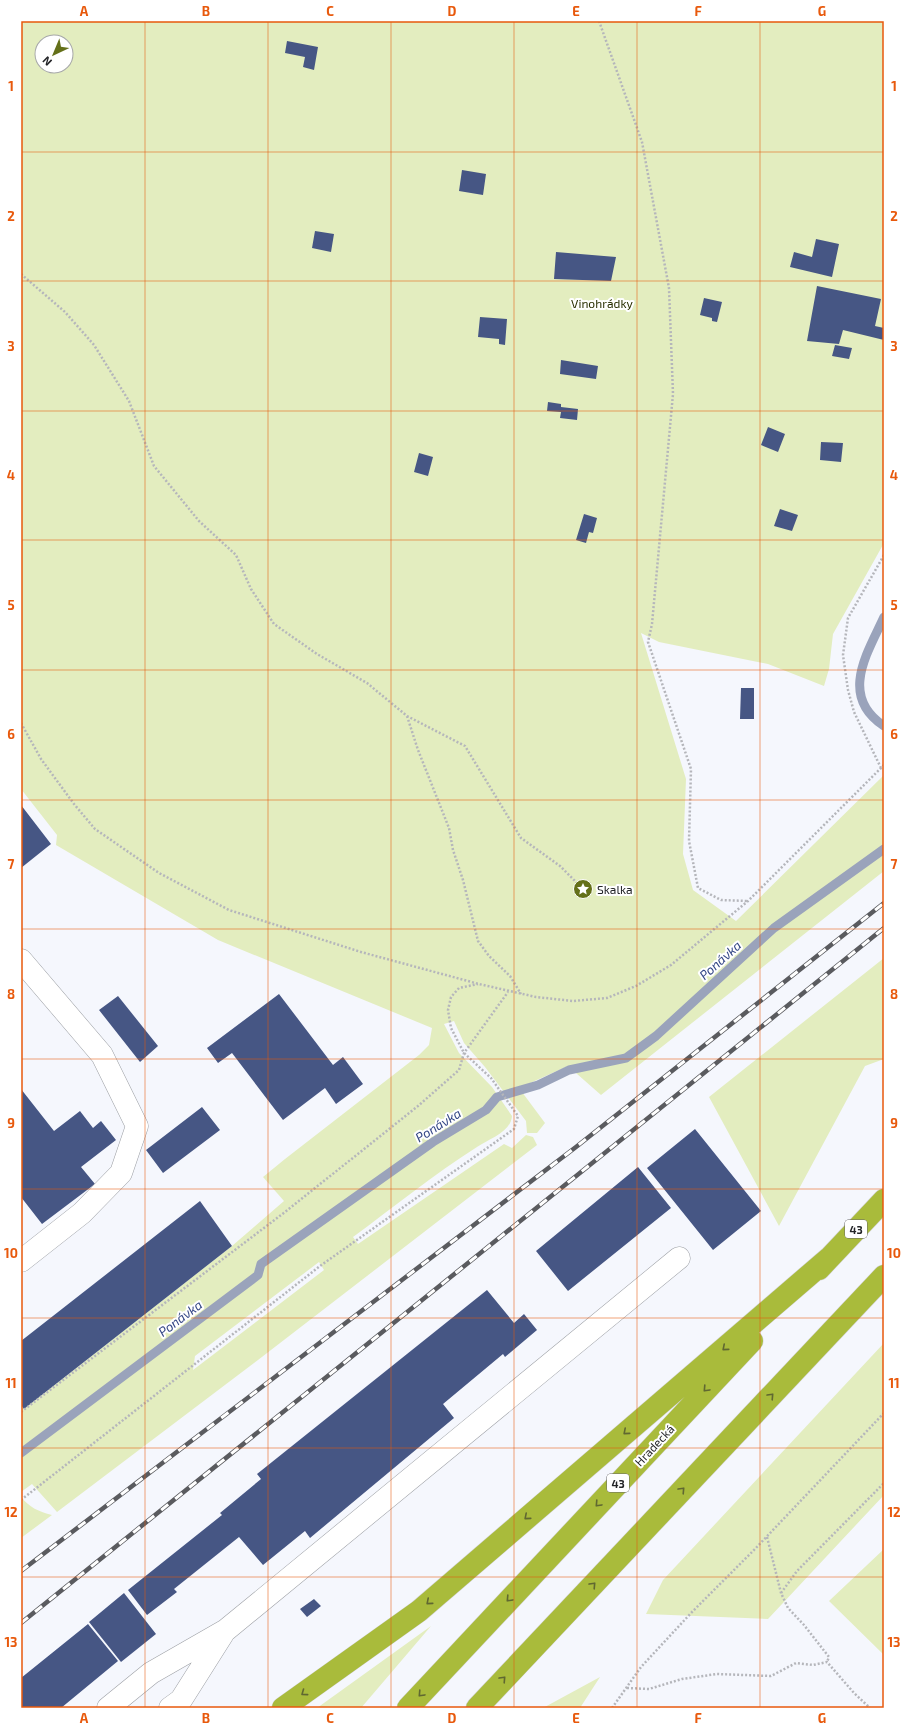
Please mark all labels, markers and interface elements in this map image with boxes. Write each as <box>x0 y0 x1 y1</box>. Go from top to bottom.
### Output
text: A <box>80 3 89 19</box>
text: B <box>202 3 210 19</box>
text: C <box>326 3 334 19</box>
text: D <box>448 3 457 19</box>
text: E <box>572 3 580 19</box>
text: F <box>694 3 702 19</box>
text: G <box>818 3 826 19</box>
north arrow <box>34 34 74 74</box>
text: N <box>39 54 54 69</box>
text: 1 <box>8 78 14 94</box>
text: 1 <box>891 78 897 94</box>
text: 2 <box>7 208 15 224</box>
text: 2 <box>890 208 898 224</box>
park label: Vinohrádky <box>571 296 634 310</box>
text: 3 <box>7 338 15 354</box>
text: 3 <box>890 338 898 354</box>
text: 4 <box>7 467 15 483</box>
text: 4 <box>890 467 898 483</box>
text: 5 <box>7 597 15 613</box>
text: 5 <box>890 597 898 613</box>
text: 6 <box>7 726 15 742</box>
text: 6 <box>890 726 898 742</box>
text: 7 <box>8 856 15 872</box>
text: 7 <box>891 856 898 872</box>
place icon: Skalka <box>572 878 594 900</box>
place label: Skalka <box>597 882 633 896</box>
water label: Ponávka <box>696 937 744 983</box>
text: 8 <box>7 986 15 1002</box>
text: 8 <box>890 986 898 1002</box>
water label: Ponávka <box>412 1105 464 1145</box>
text: 9 <box>7 1115 15 1131</box>
text: 9 <box>890 1115 898 1131</box>
road number: 43 <box>845 1220 867 1238</box>
text: 10 <box>4 1245 18 1261</box>
text: 10 <box>887 1245 901 1261</box>
water label: Ponávka <box>155 1296 205 1340</box>
one-way arrow <box>722 1343 729 1350</box>
text: 11 <box>5 1375 17 1391</box>
text: 11 <box>888 1375 900 1391</box>
one-way arrow <box>703 1384 711 1392</box>
one-way arrow <box>766 1393 774 1401</box>
street label: Hradecká <box>631 1421 677 1469</box>
one-way arrow <box>623 1428 631 1435</box>
road number: 43 <box>607 1474 629 1492</box>
one-way arrow <box>677 1487 685 1495</box>
one-way arrow <box>595 1499 603 1507</box>
text: 12 <box>4 1504 18 1520</box>
text: 12 <box>887 1504 901 1520</box>
one-way arrow <box>525 1513 532 1520</box>
one-way arrow <box>588 1582 595 1590</box>
one-way arrow <box>507 1594 514 1602</box>
one-way arrow <box>426 1597 434 1604</box>
text: 13 <box>5 1634 18 1650</box>
text: 13 <box>888 1634 901 1650</box>
one-way arrow <box>499 1677 506 1684</box>
one-way arrow <box>302 1688 309 1695</box>
one-way arrow <box>418 1689 425 1697</box>
text: A <box>80 1710 89 1726</box>
text: B <box>202 1710 210 1726</box>
text: C <box>326 1710 334 1726</box>
text: D <box>448 1710 457 1726</box>
text: E <box>572 1710 580 1726</box>
text: F <box>694 1710 702 1726</box>
text: G <box>818 1710 826 1726</box>

